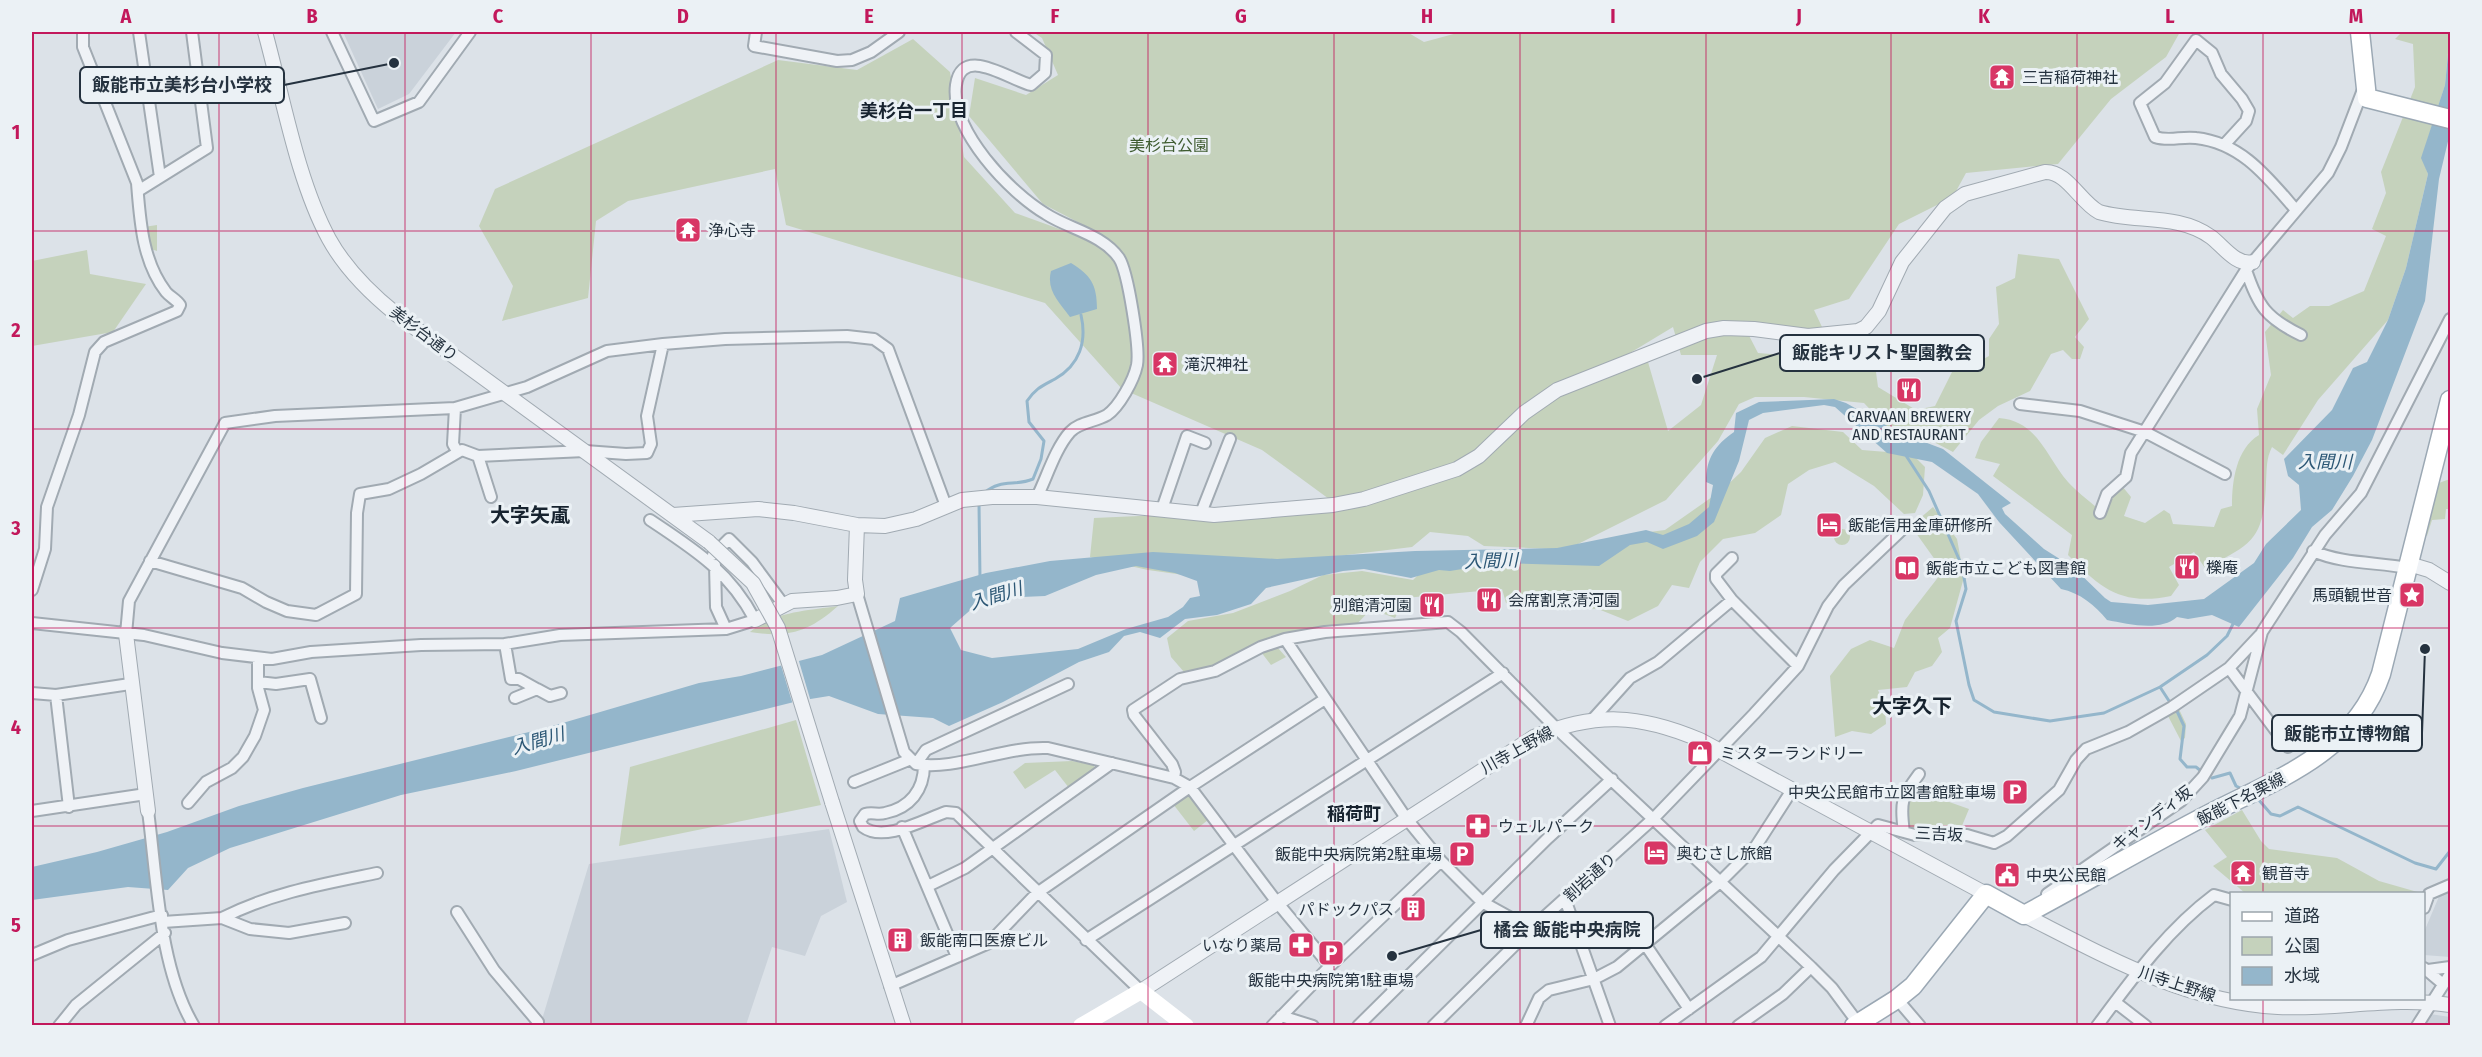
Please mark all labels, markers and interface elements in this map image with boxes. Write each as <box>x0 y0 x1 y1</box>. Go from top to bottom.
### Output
text: A <box>120 4 133 28</box>
text: B <box>306 4 318 28</box>
text: C <box>493 4 504 28</box>
text: D <box>677 4 689 28</box>
text: E <box>864 4 874 28</box>
text: F <box>1051 4 1060 28</box>
text: G <box>1235 4 1247 28</box>
text: H <box>1421 4 1433 28</box>
text: I <box>1610 4 1616 28</box>
text: J <box>1795 4 1802 28</box>
text: K <box>1978 4 1990 28</box>
text: L <box>2165 4 2175 28</box>
text: M <box>2349 4 2363 28</box>
temple icon: 三吉稲荷神社 <box>1987 62 2017 92</box>
callout: 飯能市立美杉台小学校 <box>80 67 284 103</box>
place label: 三吉稲荷神社 <box>2022 68 2118 87</box>
text: 飯能市立美杉台小学校 <box>92 74 272 96</box>
district label: 美杉台一丁目 <box>860 100 968 122</box>
text: 1 <box>12 120 20 144</box>
park label: 美杉台公園 <box>1129 136 1209 155</box>
temple icon: 浄心寺 <box>673 215 703 245</box>
place label: 浄心寺 <box>708 221 756 240</box>
street label: 美杉台通り <box>386 302 462 366</box>
text: 2 <box>10 318 21 342</box>
callout: 飯能キリスト聖園教会 <box>1780 335 1984 371</box>
text: 飯能キリスト聖園教会 <box>1792 342 1972 364</box>
temple icon: 滝沢神社 <box>1150 349 1180 379</box>
place label: 滝沢神社 <box>1184 355 1248 374</box>
restaurant icon: CARVAAN BREWERY AND RESTAURANT <box>1894 375 1924 405</box>
place label: CARVAAN BREWERY AND RESTAURANT <box>1847 407 1971 444</box>
water label: 入間川 <box>2298 451 2354 473</box>
district label: 大字矢颪 <box>490 503 570 527</box>
hotel icon: 飯能信用金庫研修所 <box>1814 510 1844 540</box>
text: 3 <box>10 516 21 540</box>
place label: 飯能信用金庫研修所 <box>1848 516 1992 535</box>
water label: 入間川 <box>1464 549 1520 573</box>
restaurant icon: 櫟庵 <box>2172 552 2202 582</box>
library icon: 飯能市立こども図書館 <box>1892 553 1922 583</box>
place label: 櫟庵 <box>2206 558 2238 577</box>
place label: 飯能市立こども図書館 <box>1926 559 2086 578</box>
water label: 入間川 <box>967 577 1027 614</box>
place icon: 馬頭観世音 <box>2397 580 2427 610</box>
restaurant icon: 会席割烹清河園 <box>1474 585 1504 615</box>
place label: 馬頭観世音 <box>2312 586 2392 605</box>
restaurant icon: 別館清河園 <box>1417 590 1447 620</box>
place label: 会席割烹清河園 <box>1508 591 1620 610</box>
place label: 別館清河園 <box>1332 596 1412 615</box>
district label: 大字久下 <box>1872 694 1952 718</box>
text: 4 <box>11 715 21 739</box>
callout: 飯能市立博物館 <box>2272 715 2422 751</box>
water label: 入間川 <box>509 722 569 759</box>
street label: 川寺上野線 <box>1477 722 1557 778</box>
text: 飯能市立博物館 <box>2284 723 2410 745</box>
shop icon: ミスターランドリー <box>1685 738 1715 768</box>
place label: ミスターランドリー <box>1720 744 1864 763</box>
street label: 飯能下名栗線 <box>2194 769 2288 829</box>
parking icon: 中央公民館市立図書館駐車場 <box>2000 777 2030 807</box>
street label: キャンディ坂 <box>2108 782 2196 854</box>
place label: 中央公民館市立図書館駐車場 <box>1788 783 1996 802</box>
district label: 稲荷町 <box>1327 803 1381 825</box>
pharmacy icon: ウェルパーク <box>1463 811 1493 841</box>
place label: ウェルパーク <box>1498 817 1594 836</box>
street label: 三吉坂 <box>1915 823 1963 845</box>
hotel icon: 奥むさし旅館 <box>1641 838 1671 868</box>
parking icon: 飯能中央病院第2駐車場 <box>1447 839 1477 869</box>
place label: 奥むさし旅館 <box>1676 844 1772 863</box>
place label: 飯能中央病院第2駐車場 <box>1275 845 1442 864</box>
street label: 割岩通り <box>1560 849 1620 905</box>
temple icon: 観音寺 <box>2228 858 2258 888</box>
public building icon: 中央公民館 <box>1992 860 2022 890</box>
place label: 観音寺 <box>2262 864 2310 883</box>
place label: 中央公民館 <box>2026 866 2106 885</box>
legend <box>2230 892 2425 1000</box>
building icon: パドックパス <box>1398 894 1428 924</box>
place label: パドックパス <box>1298 900 1394 919</box>
text: 道路 <box>2284 905 2320 927</box>
callout: 橘会 飯能中央病院 <box>1481 912 1653 948</box>
text: 5 <box>11 913 21 937</box>
text: 橘会 飯能中央病院 <box>1493 919 1641 941</box>
building icon: 飯能南口医療ビル <box>885 925 915 955</box>
pharmacy icon: いなり薬局 <box>1286 930 1316 960</box>
place label: 飯能南口医療ビル <box>920 931 1048 950</box>
text: 公園 <box>2284 935 2320 957</box>
place label: いなり薬局 <box>1202 936 1282 955</box>
parking icon: 飯能中央病院第1駐車場 <box>1316 938 1346 968</box>
street label: 川寺上野線 <box>2136 963 2218 1005</box>
text: 水域 <box>2284 965 2320 987</box>
place label: 飯能中央病院第1駐車場 <box>1248 971 1414 990</box>

